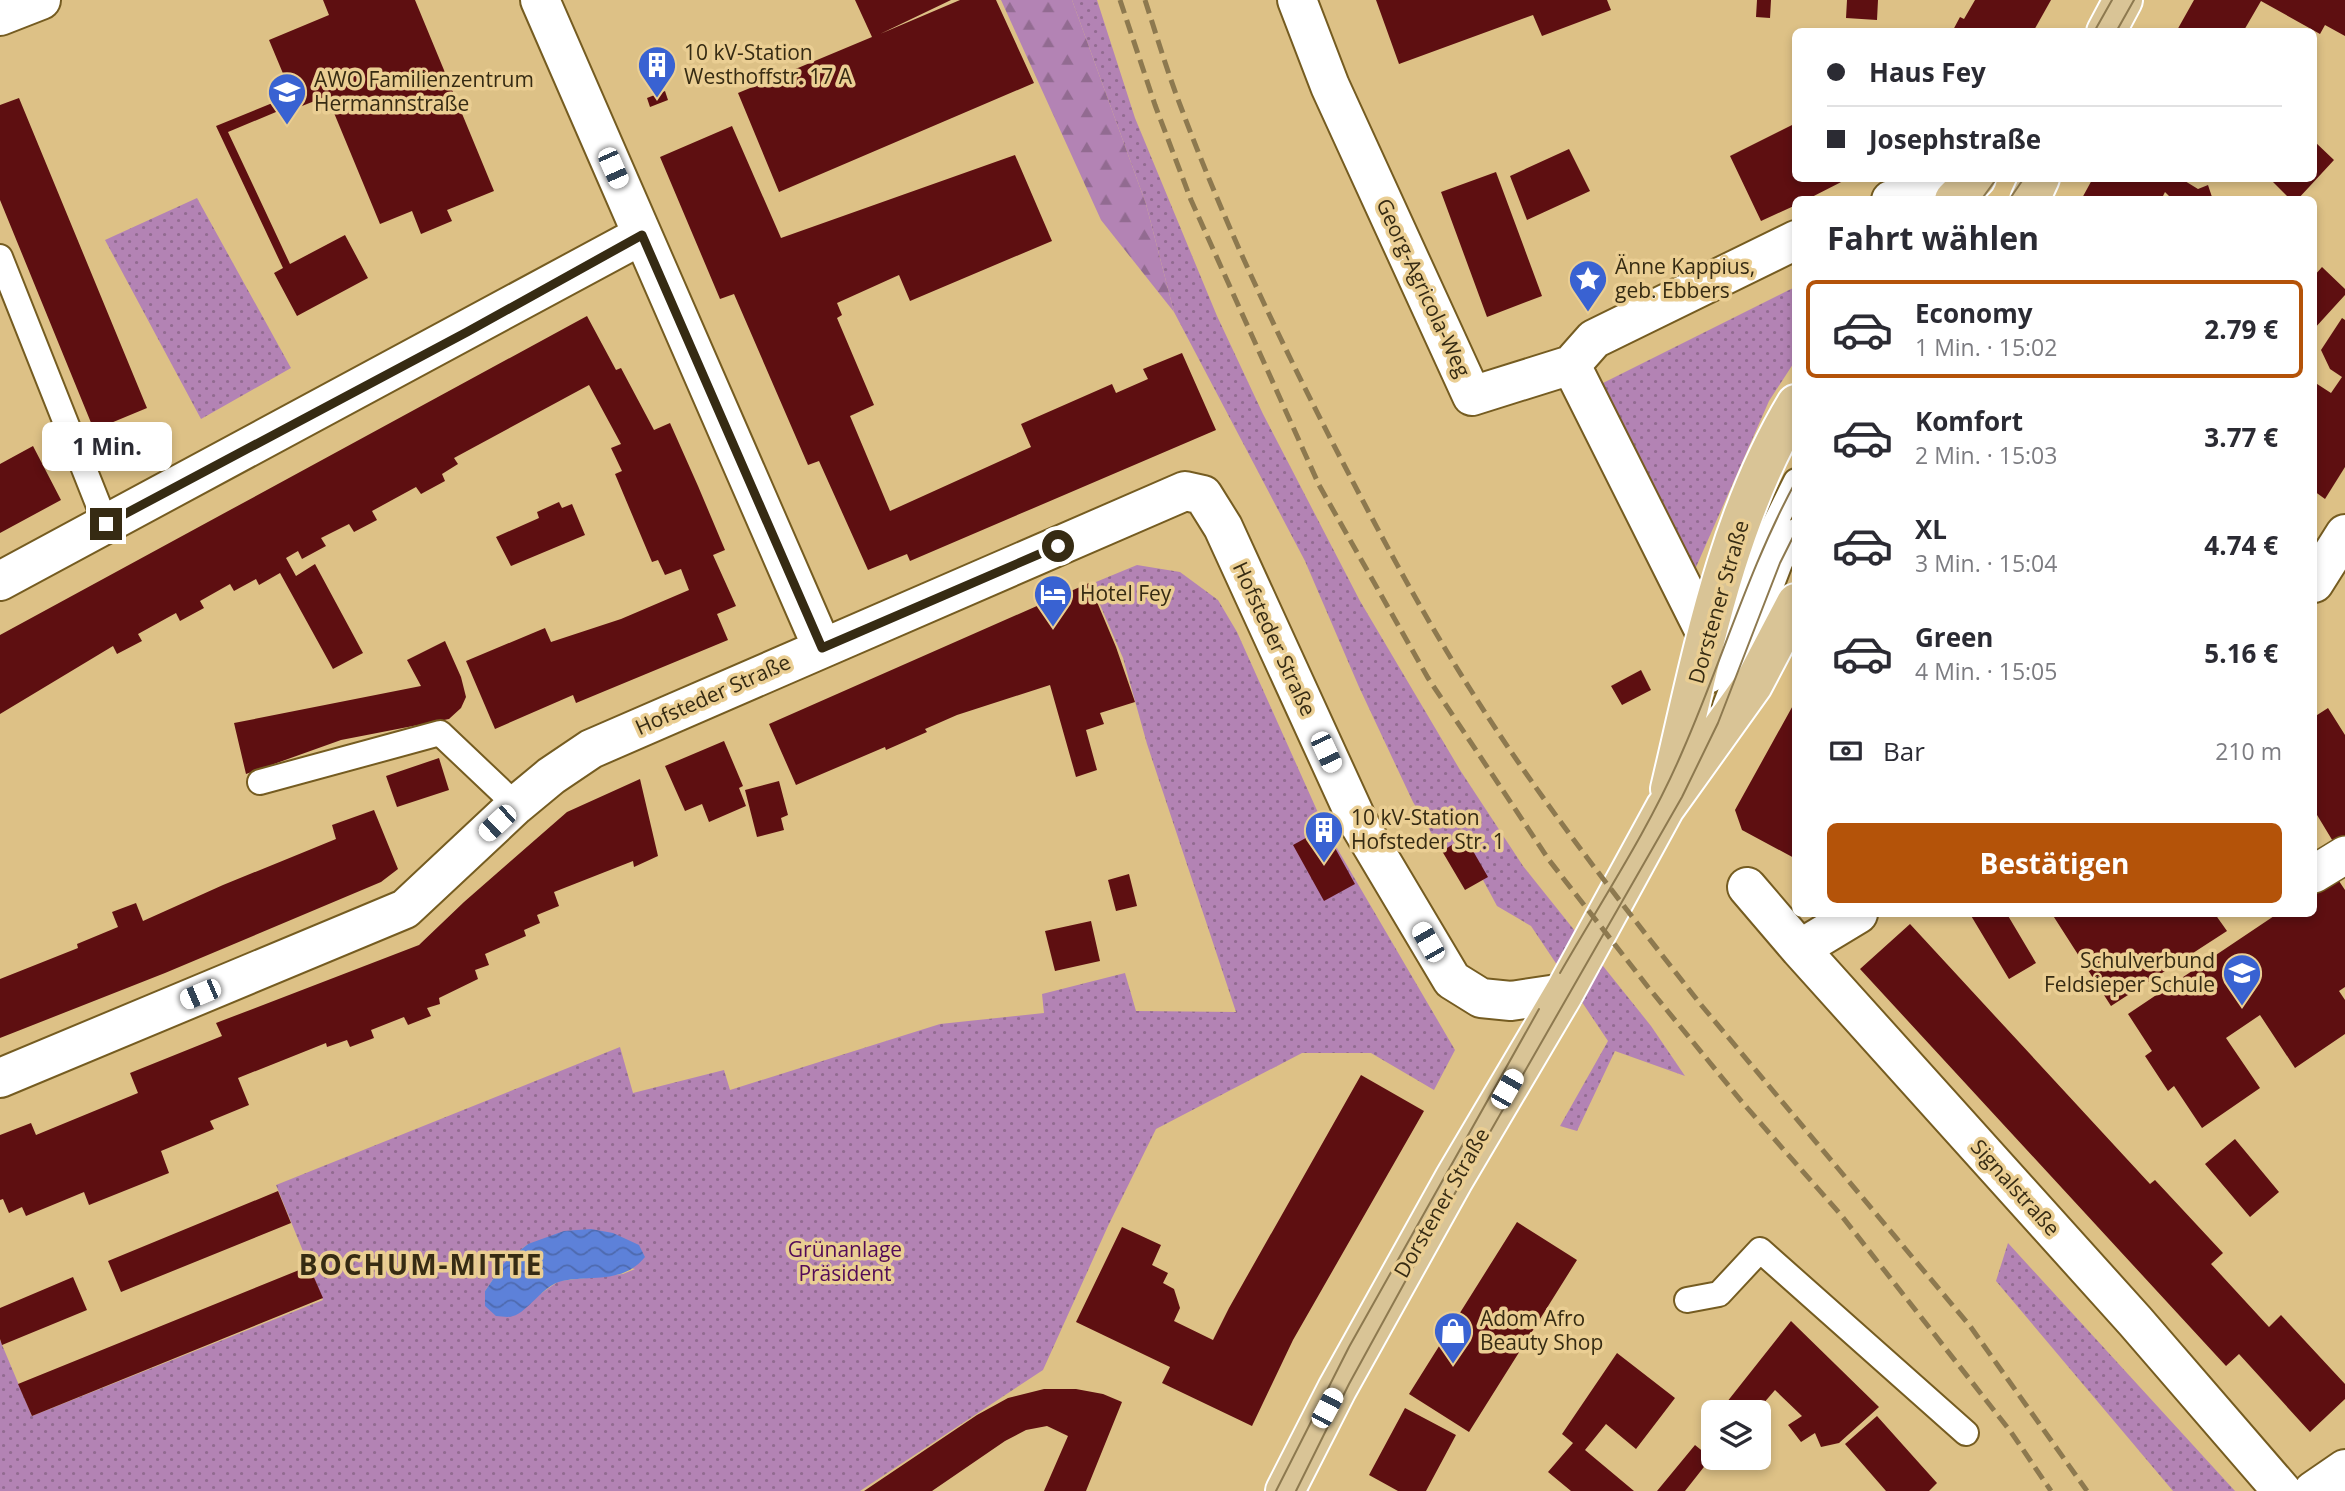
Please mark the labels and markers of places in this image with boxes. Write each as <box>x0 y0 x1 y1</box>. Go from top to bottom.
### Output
place label: 10 kV-Station Westhoffstr. 17 A <box>684 38 853 90</box>
building icon: 10 kV-Station Westhoffstr. 17 A <box>636 44 678 99</box>
place label: AWO Familienzentrum Hermannstraße <box>314 65 534 117</box>
school or university icon: AWO Familienzentrum Hermannstraße <box>266 71 308 126</box>
place label: Änne Kappius, geb. Ebbers <box>1615 252 1755 304</box>
place icon: Änne Kappius, geb. Ebbers <box>1567 258 1609 313</box>
hotel icon: Hotel Fey <box>1032 573 1074 628</box>
place label: Hotel Fey <box>1080 579 1172 607</box>
place label: 10 kV-Station Hofsteder Str. 1 <box>1351 803 1505 855</box>
building icon: 10 kV-Station Hofsteder Str. 1 <box>1303 809 1345 864</box>
place label: Schulverbund Feldsieper Schule <box>2044 946 2215 998</box>
school or university icon: Schulverbund Feldsieper Schule <box>2221 952 2263 1007</box>
place label: Adom Afro Beauty Shop <box>1480 1304 1603 1356</box>
shop icon: Adom Afro Beauty Shop <box>1432 1310 1474 1365</box>

